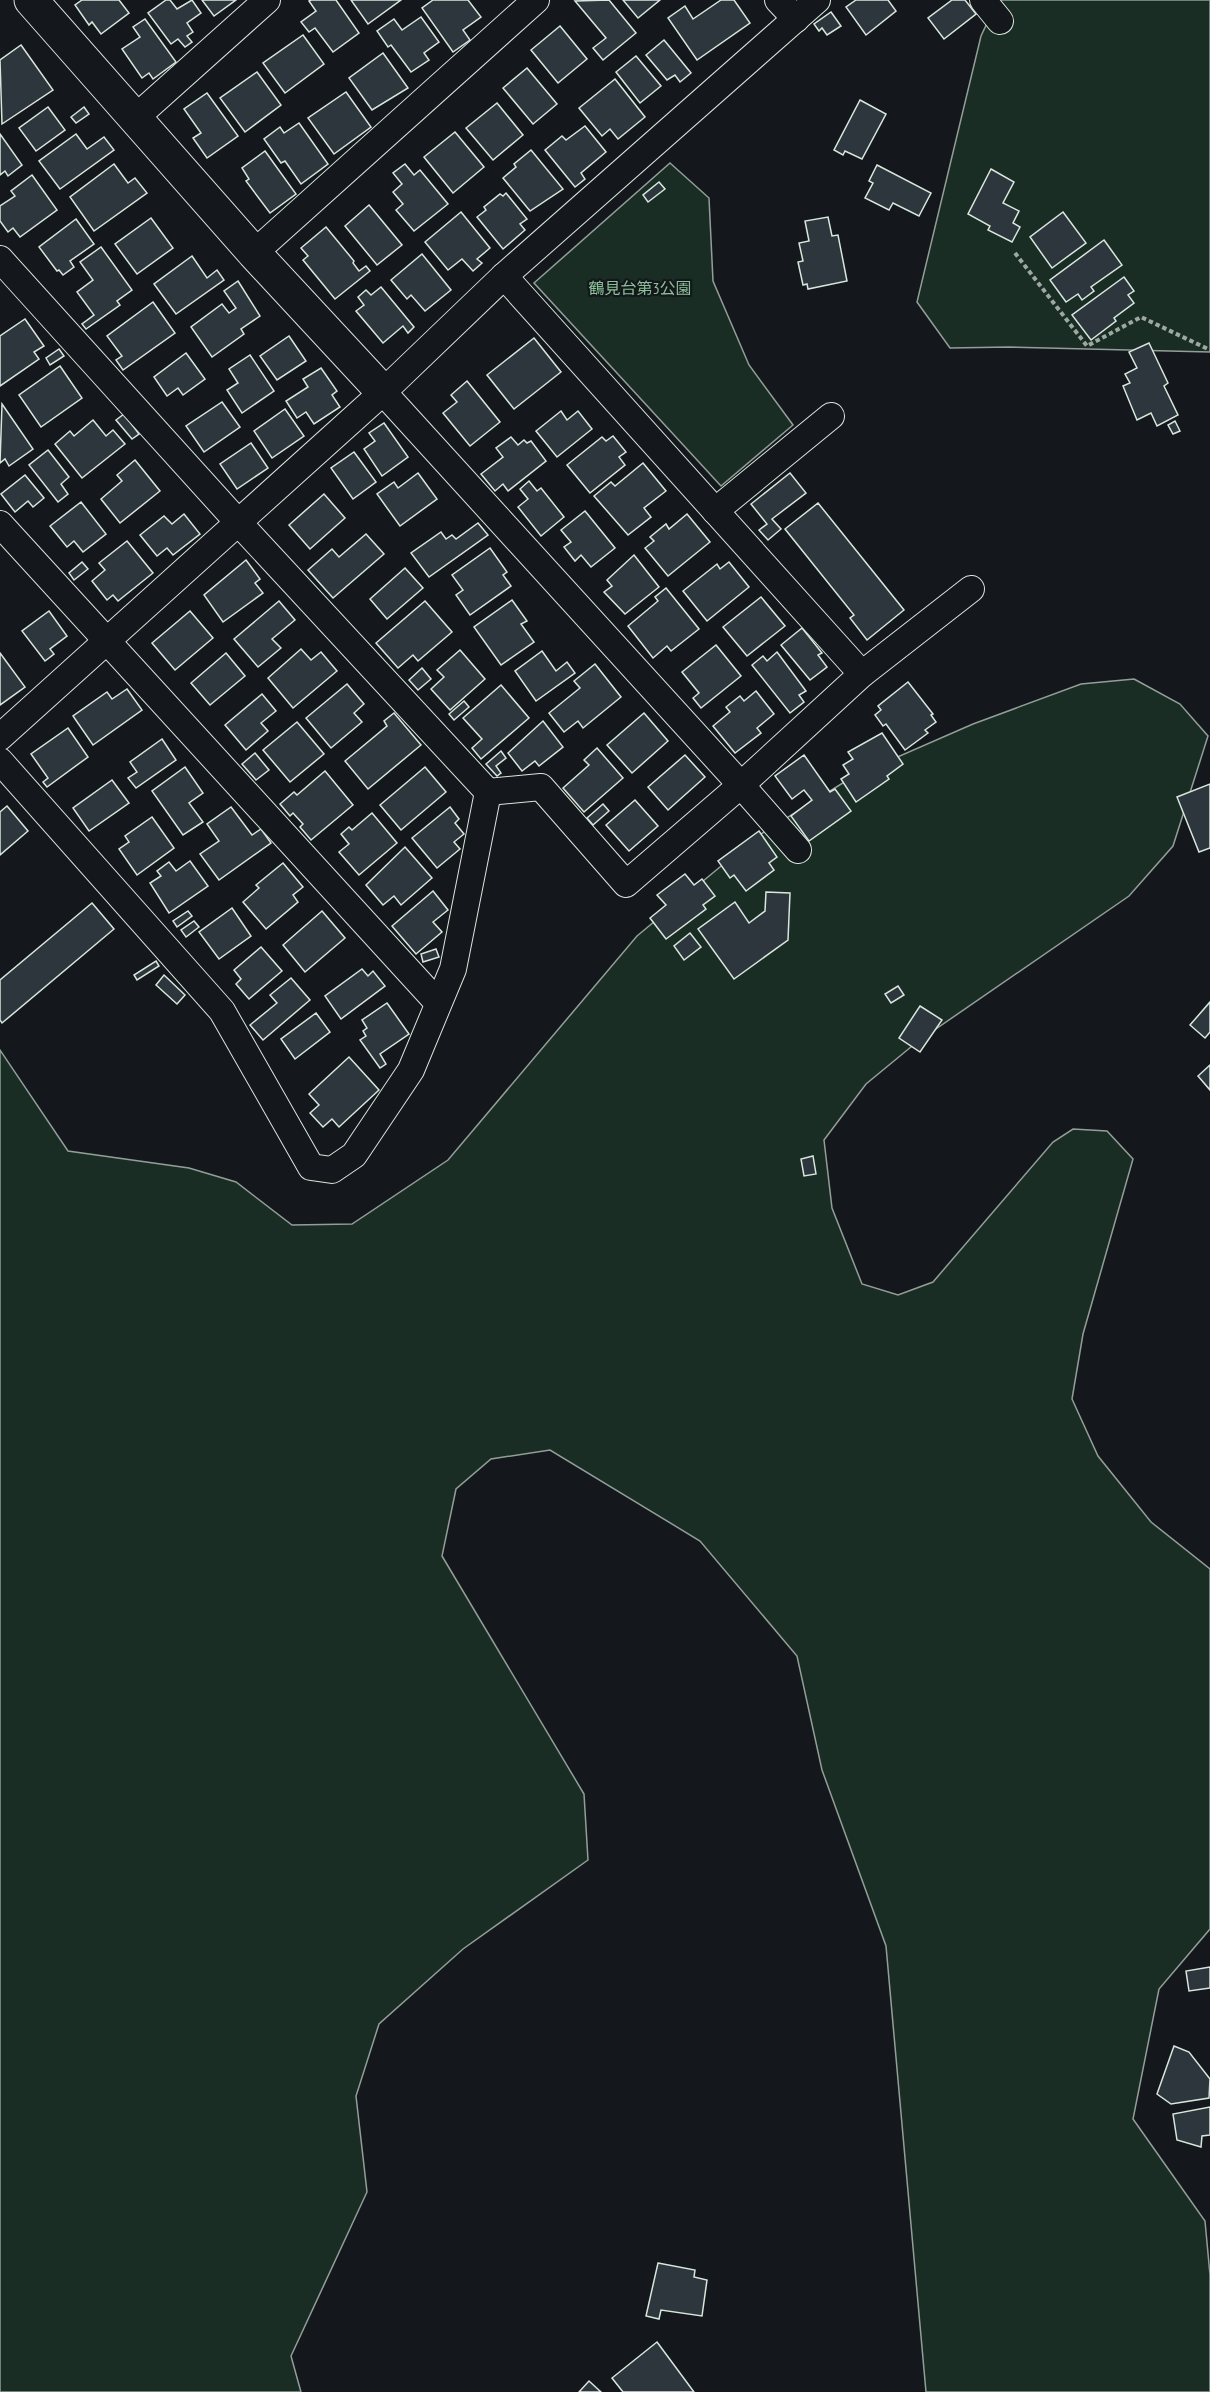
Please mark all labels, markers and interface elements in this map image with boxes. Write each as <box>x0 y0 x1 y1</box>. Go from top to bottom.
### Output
park label: 鶴見台第3公園 <box>588 278 692 298</box>

